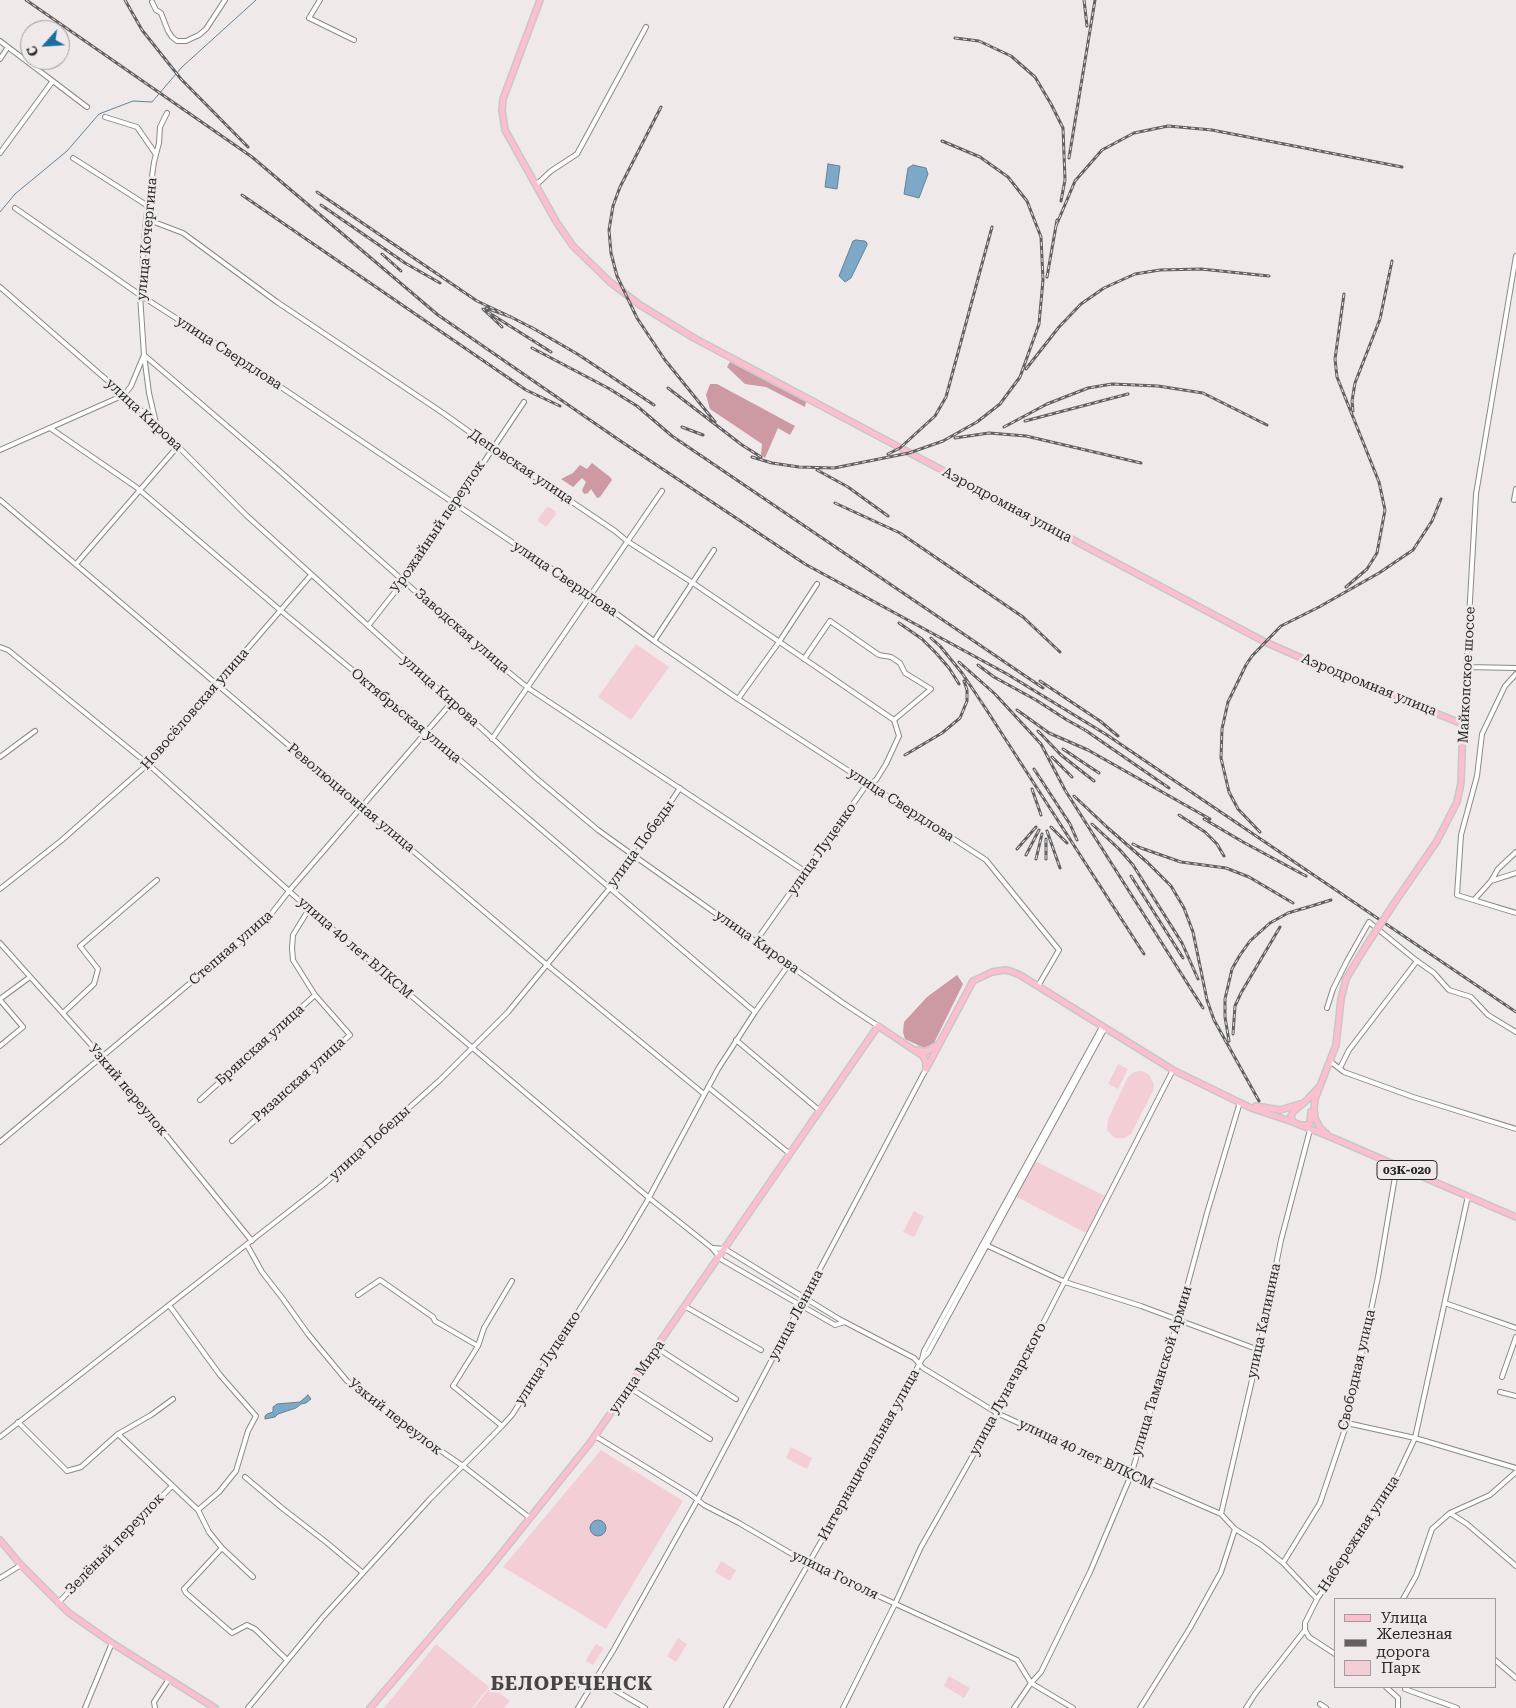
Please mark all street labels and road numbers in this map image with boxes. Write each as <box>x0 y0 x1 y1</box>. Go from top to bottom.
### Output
street label: улица Кочергина <box>133 177 161 301</box>
street label: улица Свердлова <box>173 312 285 394</box>
street label: улица Кирова <box>102 375 186 455</box>
street label: Деповская улица <box>466 426 576 508</box>
street label: Урожайный переулок <box>387 457 489 597</box>
street label: Аэродромная улица <box>939 464 1075 546</box>
street label: улица Свердлова <box>509 538 621 620</box>
street label: Заводская улица <box>411 585 513 677</box>
street label: Майкопское шоссе <box>1455 606 1479 744</box>
street label: Новосёловская улица <box>138 645 252 773</box>
street label: Аэродромная улица <box>1299 650 1439 720</box>
street label: улица Кирова <box>398 652 482 730</box>
street label: Октябрьская улица <box>347 665 465 767</box>
street label: Революционная улица <box>284 740 418 856</box>
street label: улица Свердлова <box>845 764 957 846</box>
street label: улица Победы <box>604 797 678 891</box>
street label: улица Луценко <box>784 800 860 898</box>
street label: улица 40 лет ВЛКСМ <box>294 893 416 1003</box>
street label: Степная улица <box>186 907 276 989</box>
street label: улица Кирова <box>712 907 802 977</box>
street label: Брянская улица <box>212 1001 308 1089</box>
street label: Рязанская улица <box>249 1034 349 1126</box>
street label: Узкий переулок <box>85 1041 171 1139</box>
street label: улица Победы <box>326 1102 414 1184</box>
road number: 03К-020 <box>1377 1160 1437 1180</box>
street label: улица Калинина <box>1244 1262 1284 1380</box>
street label: улица Ленина <box>765 1267 827 1363</box>
street label: улица Таманской Армии <box>1128 1284 1196 1458</box>
street label: улица Луценко <box>511 1308 585 1408</box>
street label: Свободная улица <box>1335 1308 1379 1432</box>
street label: улица Луначарского <box>966 1320 1050 1458</box>
street label: улица Мира <box>606 1337 668 1417</box>
street label: Интернациональная улица <box>815 1366 923 1544</box>
street label: Узкий переулок <box>345 1375 445 1459</box>
street label: улица 40 лет ВЛКСМ <box>1016 1415 1156 1493</box>
street label: Набережная улица <box>1315 1472 1403 1596</box>
street label: Зелёный переулок <box>62 1490 168 1598</box>
street label: улица Гоголя <box>789 1547 881 1603</box>

